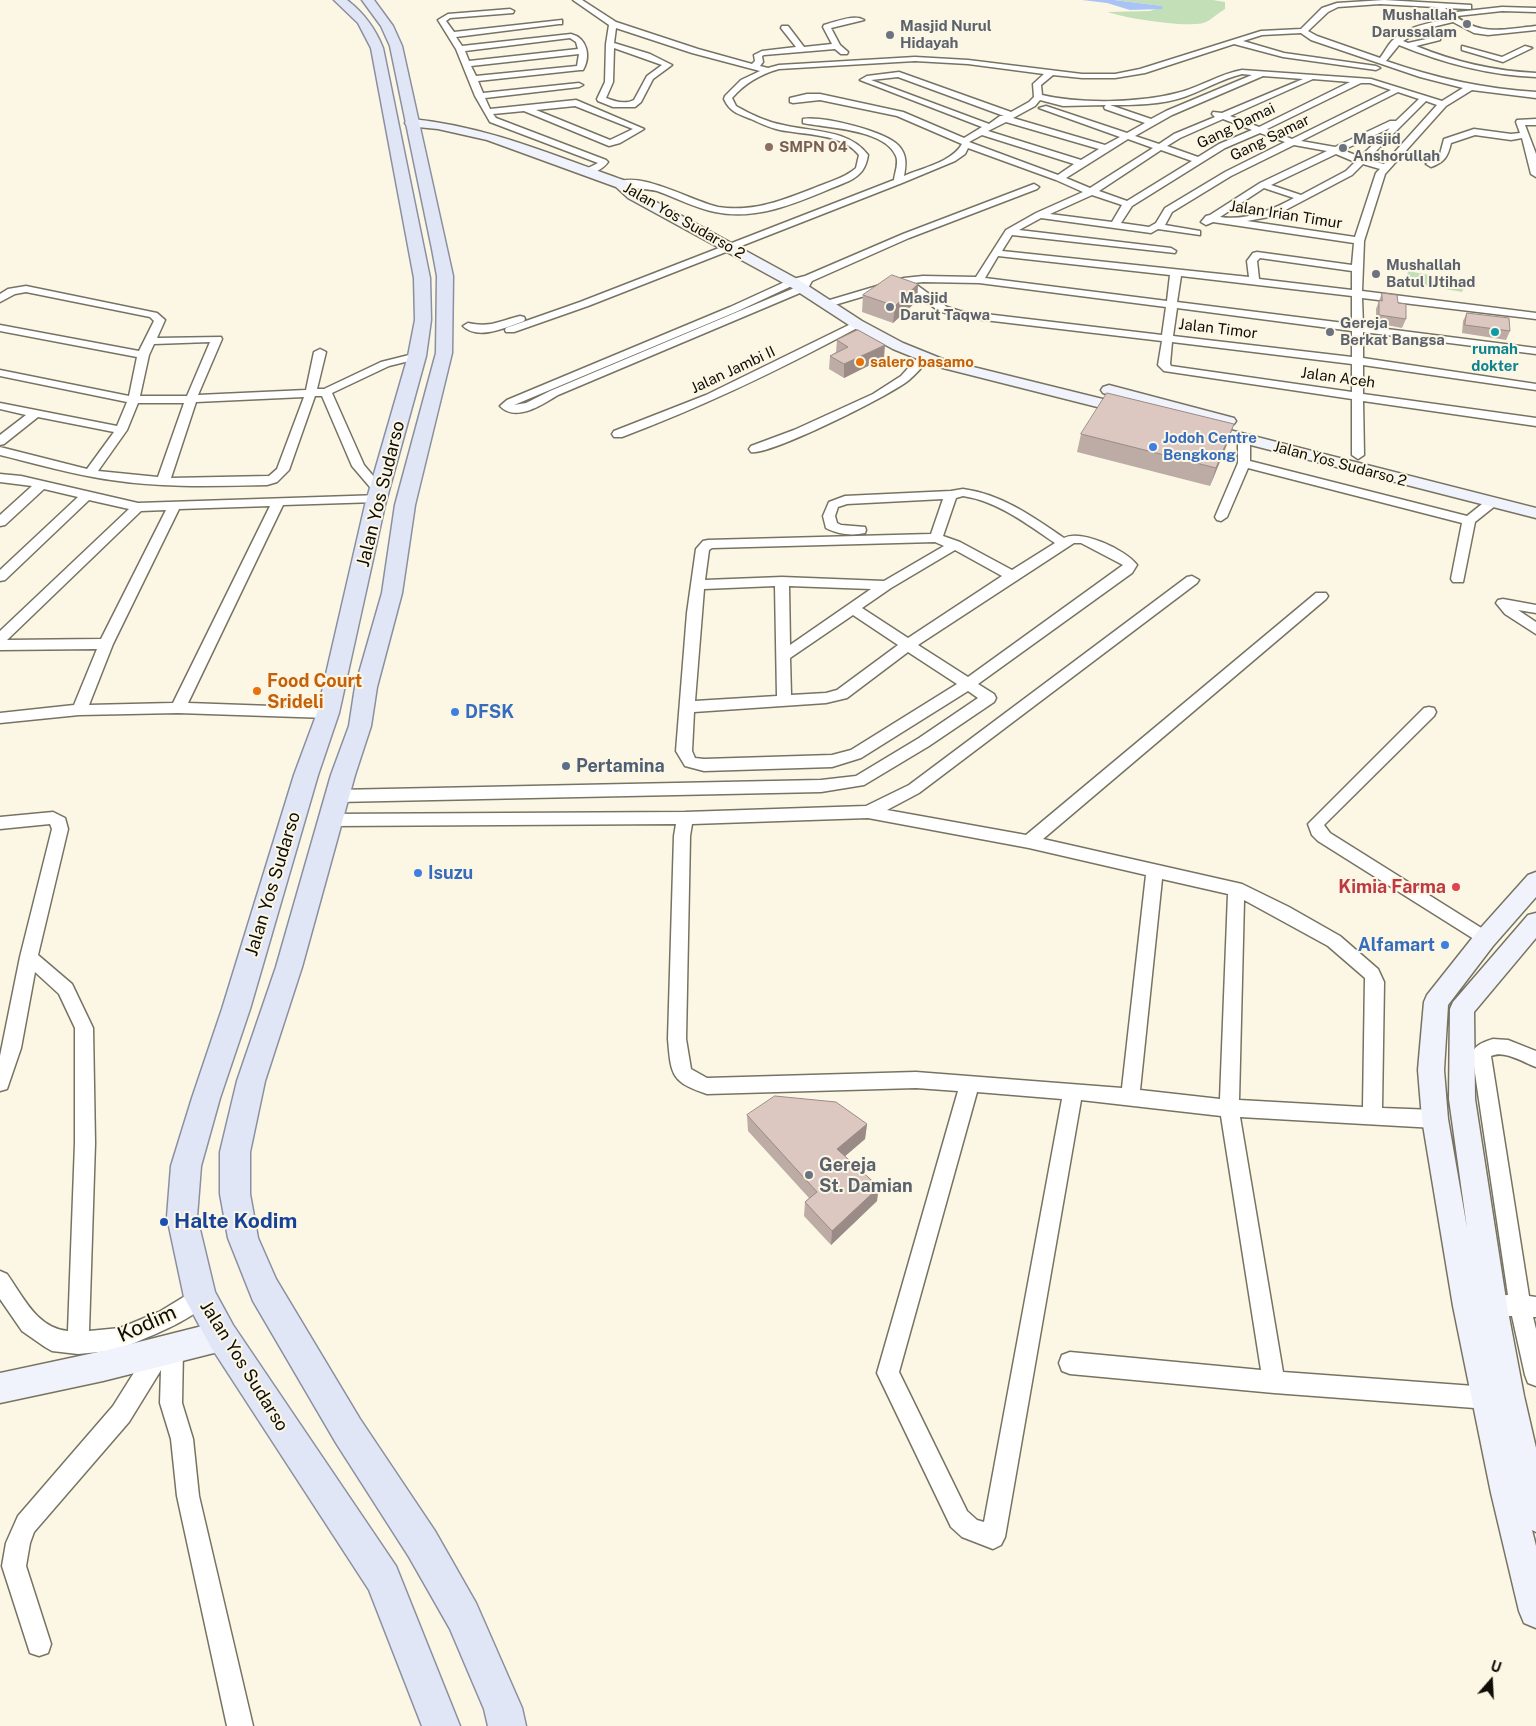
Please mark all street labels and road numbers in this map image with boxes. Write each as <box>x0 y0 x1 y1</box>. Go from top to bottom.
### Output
street label: Gang Damai <box>1194 99 1278 153</box>
street label: Gang Samar <box>1227 111 1313 165</box>
street label: Jalan Yos Sudarso 2 <box>620 179 748 263</box>
street label: Jalan Irian Timur <box>1228 197 1344 233</box>
street label: Jalan Timor <box>1178 315 1258 343</box>
street label: Jalan Jambi II <box>688 343 778 397</box>
street label: Jalan Aceh <box>1300 364 1376 392</box>
street label: Jalan Yos Sudarso <box>352 419 410 569</box>
street label: Jalan Yos Sudarso 2 <box>1271 438 1409 490</box>
street label: Jalan Yos Sudarso <box>241 809 305 959</box>
street label: Jalan Yos Sudarso <box>195 1297 293 1435</box>
street label: Kodim <box>114 1300 180 1348</box>

